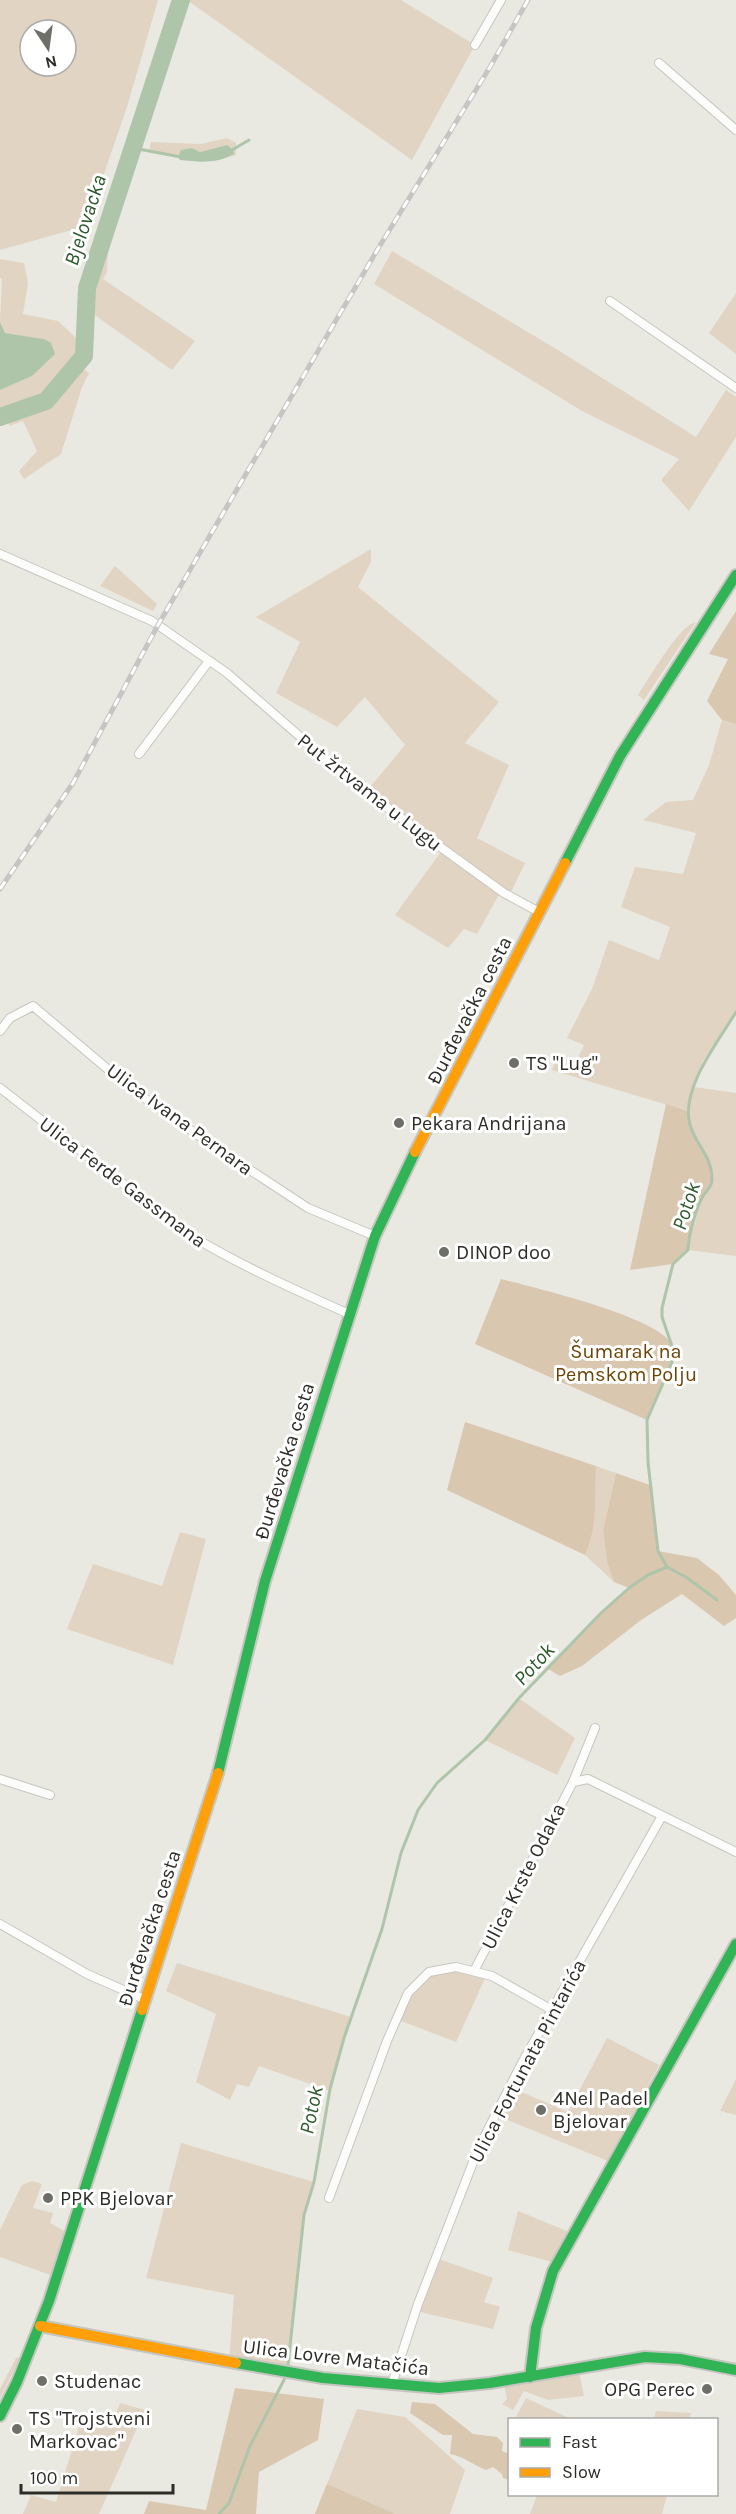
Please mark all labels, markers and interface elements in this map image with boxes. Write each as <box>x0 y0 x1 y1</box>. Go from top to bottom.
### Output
north arrow <box>18 18 78 78</box>
text: N <box>44 52 59 73</box>
water label: Bjelovacka <box>59 172 111 268</box>
street label: Put žrtvama u Lugu <box>293 729 446 856</box>
street label: Đurđevačka cesta <box>422 933 517 1088</box>
place label: TS "Lug" <box>526 1052 598 1075</box>
marker: TS "Lug" <box>507 1056 521 1070</box>
street label: Ulica Ivana Pernara <box>102 1059 257 1180</box>
street label: Ulica Ferde Gassmana <box>35 1112 211 1253</box>
place label: Pekara Andrijana <box>411 1112 567 1135</box>
marker: Pekara Andrijana <box>392 1116 406 1130</box>
water label: Potok <box>667 1179 705 1233</box>
place label: DINOP doo <box>456 1241 551 1264</box>
marker: DINOP doo <box>437 1245 451 1259</box>
park label: Šumarak na Pemskom Polju <box>555 1339 697 1386</box>
street label: Đurđevačka cesta <box>250 1380 319 1542</box>
water label: Potok <box>509 1638 560 1690</box>
street label: Ulica Krste Odaka <box>477 1799 570 1953</box>
street label: Đurđevačka cesta <box>113 1847 186 2009</box>
street label: Ulica Fortunata Pintarića <box>464 1956 591 2167</box>
water label: Potok <box>294 2083 328 2136</box>
place label: 4Nel Padel Bjelovar <box>553 2087 648 2133</box>
marker: 4Nel Padel Bjelovar <box>534 2103 548 2117</box>
place label: PPK Bjelovar <box>60 2187 174 2210</box>
marker: PPK Bjelovar <box>41 2191 55 2205</box>
street label: Ulica Lovre Matačića <box>242 2335 430 2380</box>
place label: Studenac <box>54 2370 141 2393</box>
marker: Studenac <box>35 2374 49 2388</box>
place label: OPG Perec <box>604 2378 695 2401</box>
marker: OPG Perec <box>700 2382 714 2396</box>
place label: TS "Trojstveni Markovac" <box>29 2407 151 2453</box>
legend <box>508 2418 718 2496</box>
marker: TS "Trojstveni Markovac" <box>10 2422 24 2436</box>
text: Fast <box>562 2431 597 2453</box>
scale bar <box>21 2457 172 2495</box>
text: Slow <box>562 2461 601 2483</box>
text: 100 m <box>30 2467 78 2489</box>

